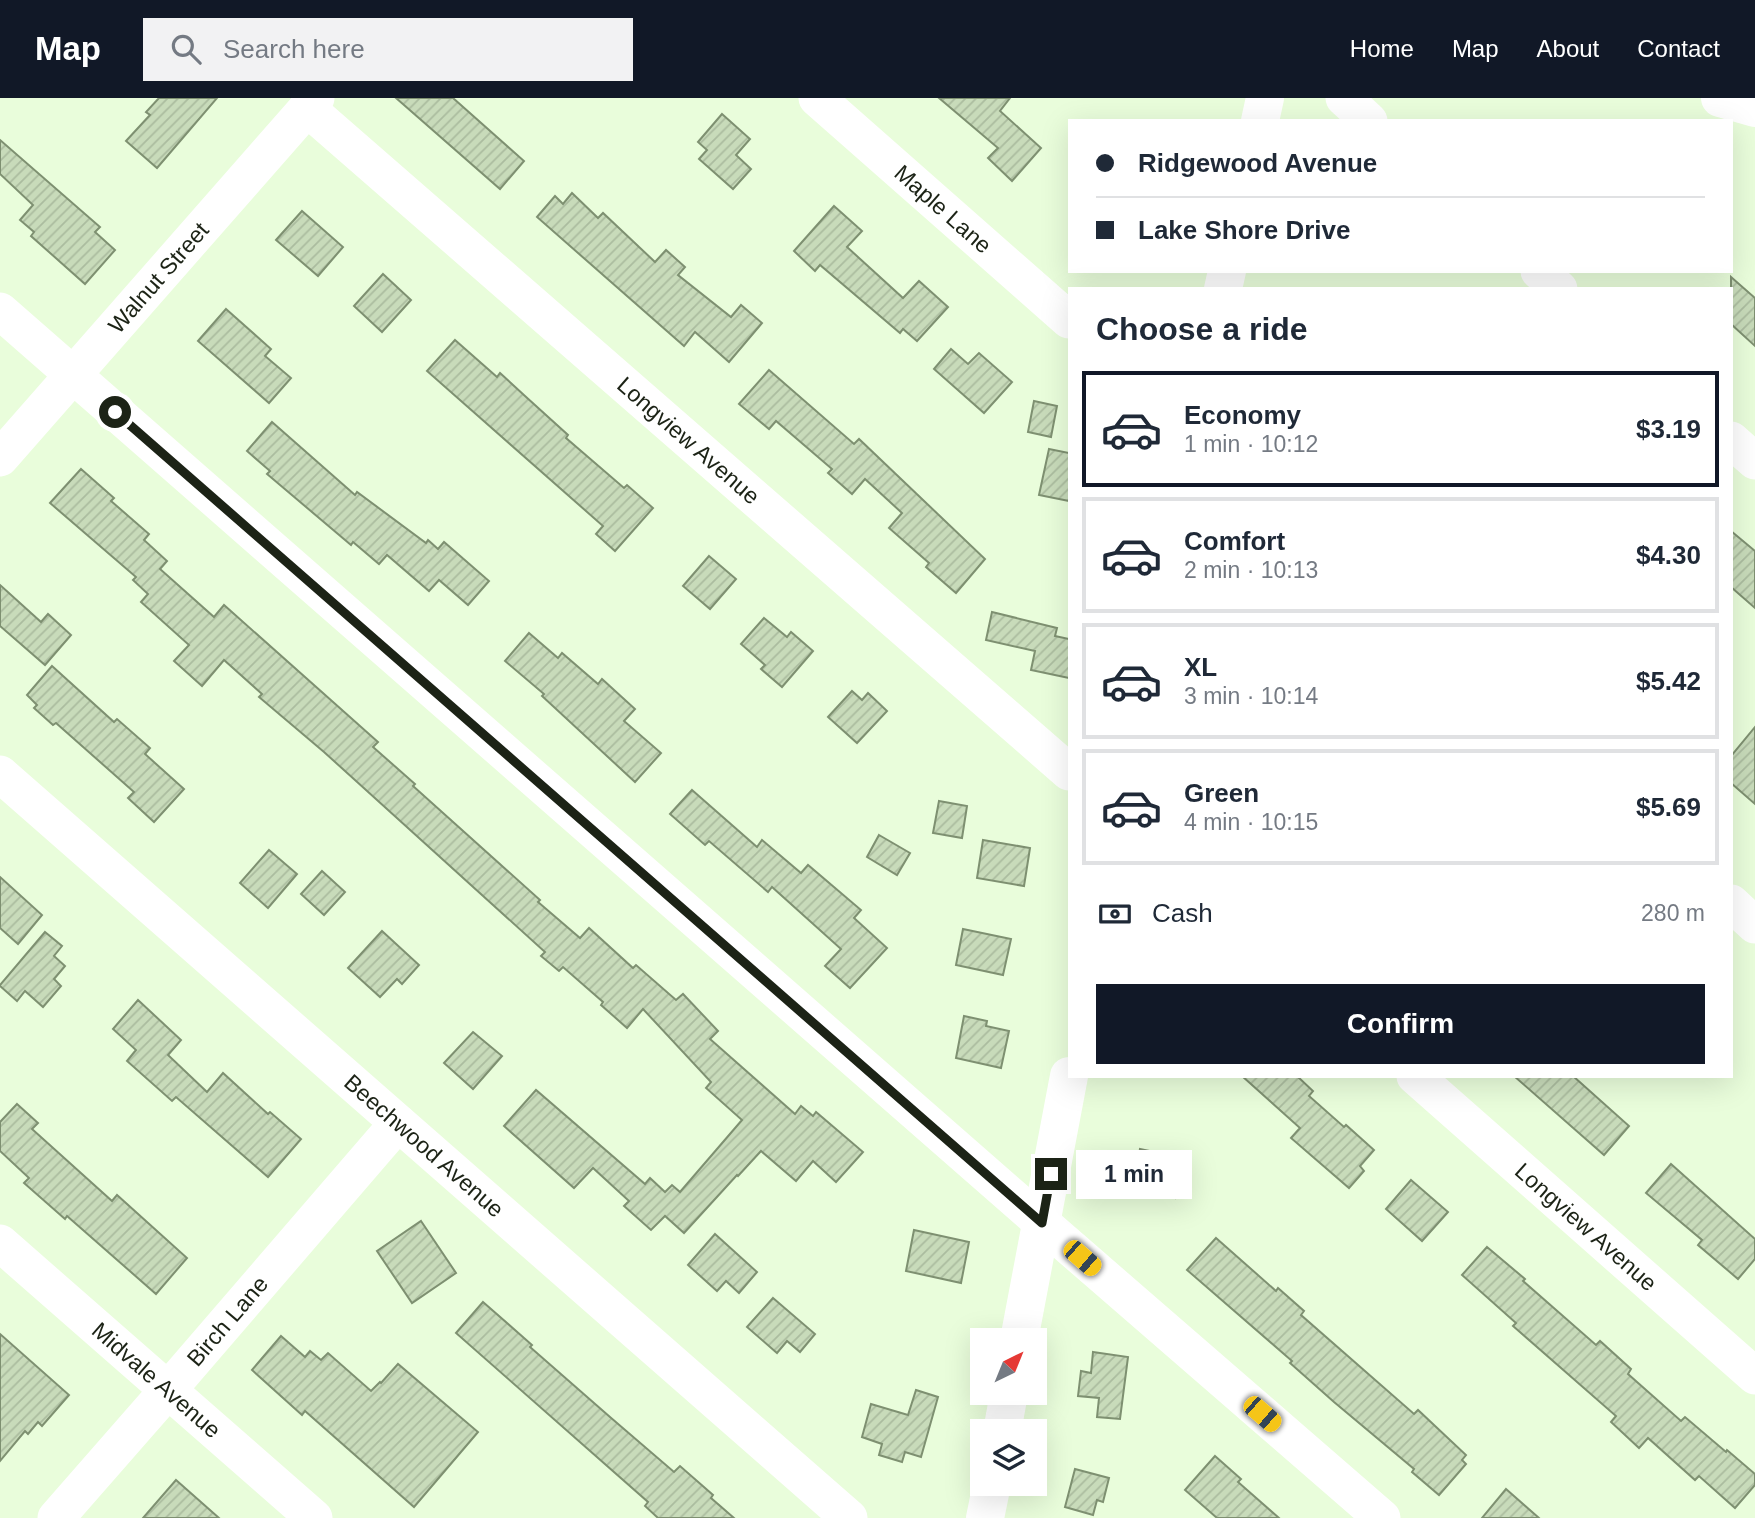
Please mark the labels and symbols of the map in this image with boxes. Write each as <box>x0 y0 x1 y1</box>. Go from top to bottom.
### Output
street label: Maple Lane <box>889 160 997 259</box>
street label: Walnut Street <box>103 217 214 338</box>
street label: Longview Avenue <box>612 372 765 509</box>
route start <box>99 396 131 428</box>
street label: Beechwood Avenue <box>339 1069 509 1222</box>
callout: 1 min <box>1076 1150 1191 1198</box>
route end <box>1035 1158 1067 1190</box>
street label: Longview Avenue <box>1510 1158 1662 1296</box>
car <box>1060 1236 1105 1280</box>
street label: Birch Lane <box>182 1271 273 1371</box>
street label: Midvale Avenue <box>87 1317 226 1443</box>
north arrow <box>970 1328 1046 1405</box>
car <box>1240 1392 1285 1436</box>

